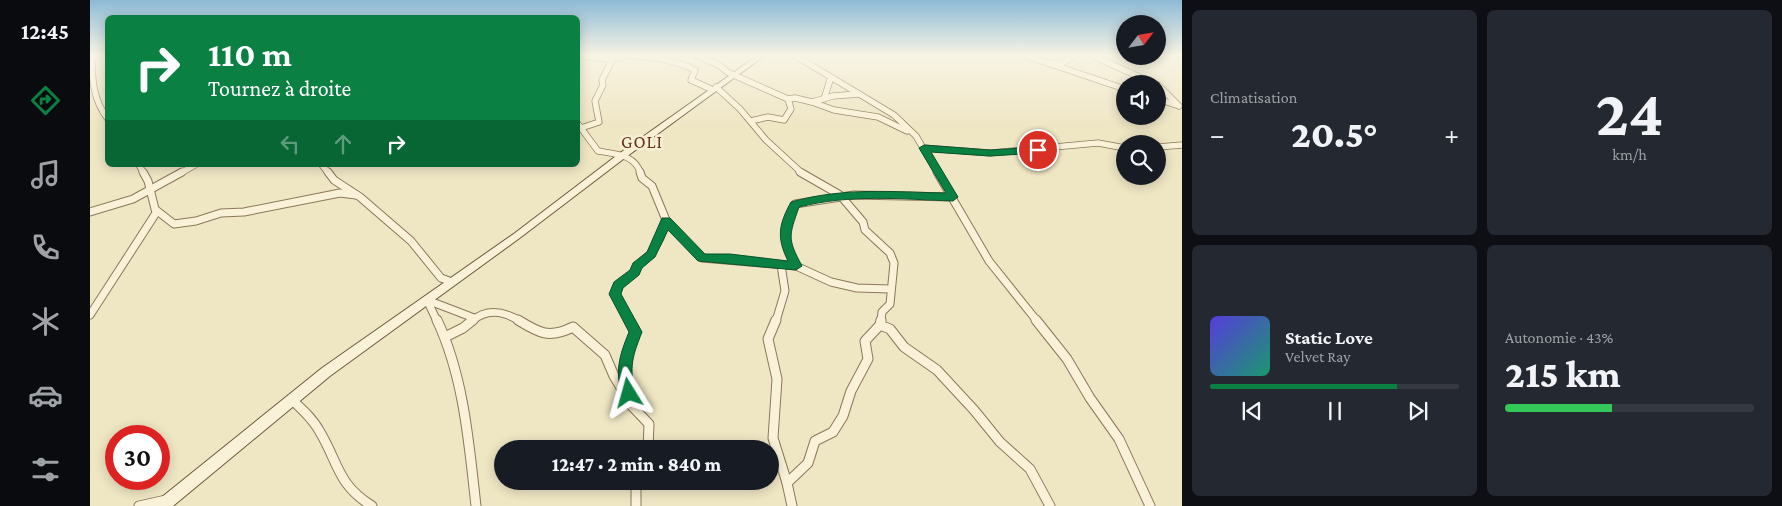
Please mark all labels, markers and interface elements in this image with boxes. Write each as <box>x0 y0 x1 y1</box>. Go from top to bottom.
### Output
north arrow <box>1116 15 1166 65</box>
map controls <box>1116 15 1166 185</box>
text: 12:45 <box>21 19 69 44</box>
icon: right <box>125 35 190 100</box>
text: 110 m <box>208 35 292 74</box>
button: sound <box>1116 75 1166 125</box>
text: Tournez à droite <box>208 76 351 101</box>
text: 24 <box>1595 77 1664 149</box>
icon: directions <box>28 83 63 118</box>
text: Climatisation <box>1210 89 1297 106</box>
text: 20.5° <box>1291 113 1378 155</box>
text: − <box>1210 119 1225 150</box>
text: + <box>1444 119 1459 150</box>
pin <box>1017 129 1059 171</box>
icon: left <box>276 130 304 158</box>
icon: ahead <box>329 130 357 158</box>
icon: right <box>382 130 410 158</box>
district label: GOLI <box>621 132 663 152</box>
button: search <box>1116 135 1166 185</box>
icon: arrive <box>1024 136 1052 164</box>
text: km/h <box>1612 146 1647 163</box>
icon: music <box>28 157 63 192</box>
icon: phone <box>28 230 63 265</box>
icon: climate <box>28 304 63 339</box>
text: Static Love <box>1285 327 1373 348</box>
text: Autonomie · 43% <box>1505 329 1613 346</box>
text: Velvet Ray <box>1285 348 1351 365</box>
text: 215 km <box>1505 353 1620 395</box>
position arrow <box>602 366 654 418</box>
icon: car <box>28 378 63 413</box>
icon: previous <box>1238 397 1266 425</box>
icon: pause <box>1321 397 1349 425</box>
icon: next <box>1404 397 1432 425</box>
speed limit sign: 30 <box>105 425 170 490</box>
icon: filters <box>28 452 63 487</box>
text: 12:47 · 2 min · 840 m <box>552 454 721 475</box>

